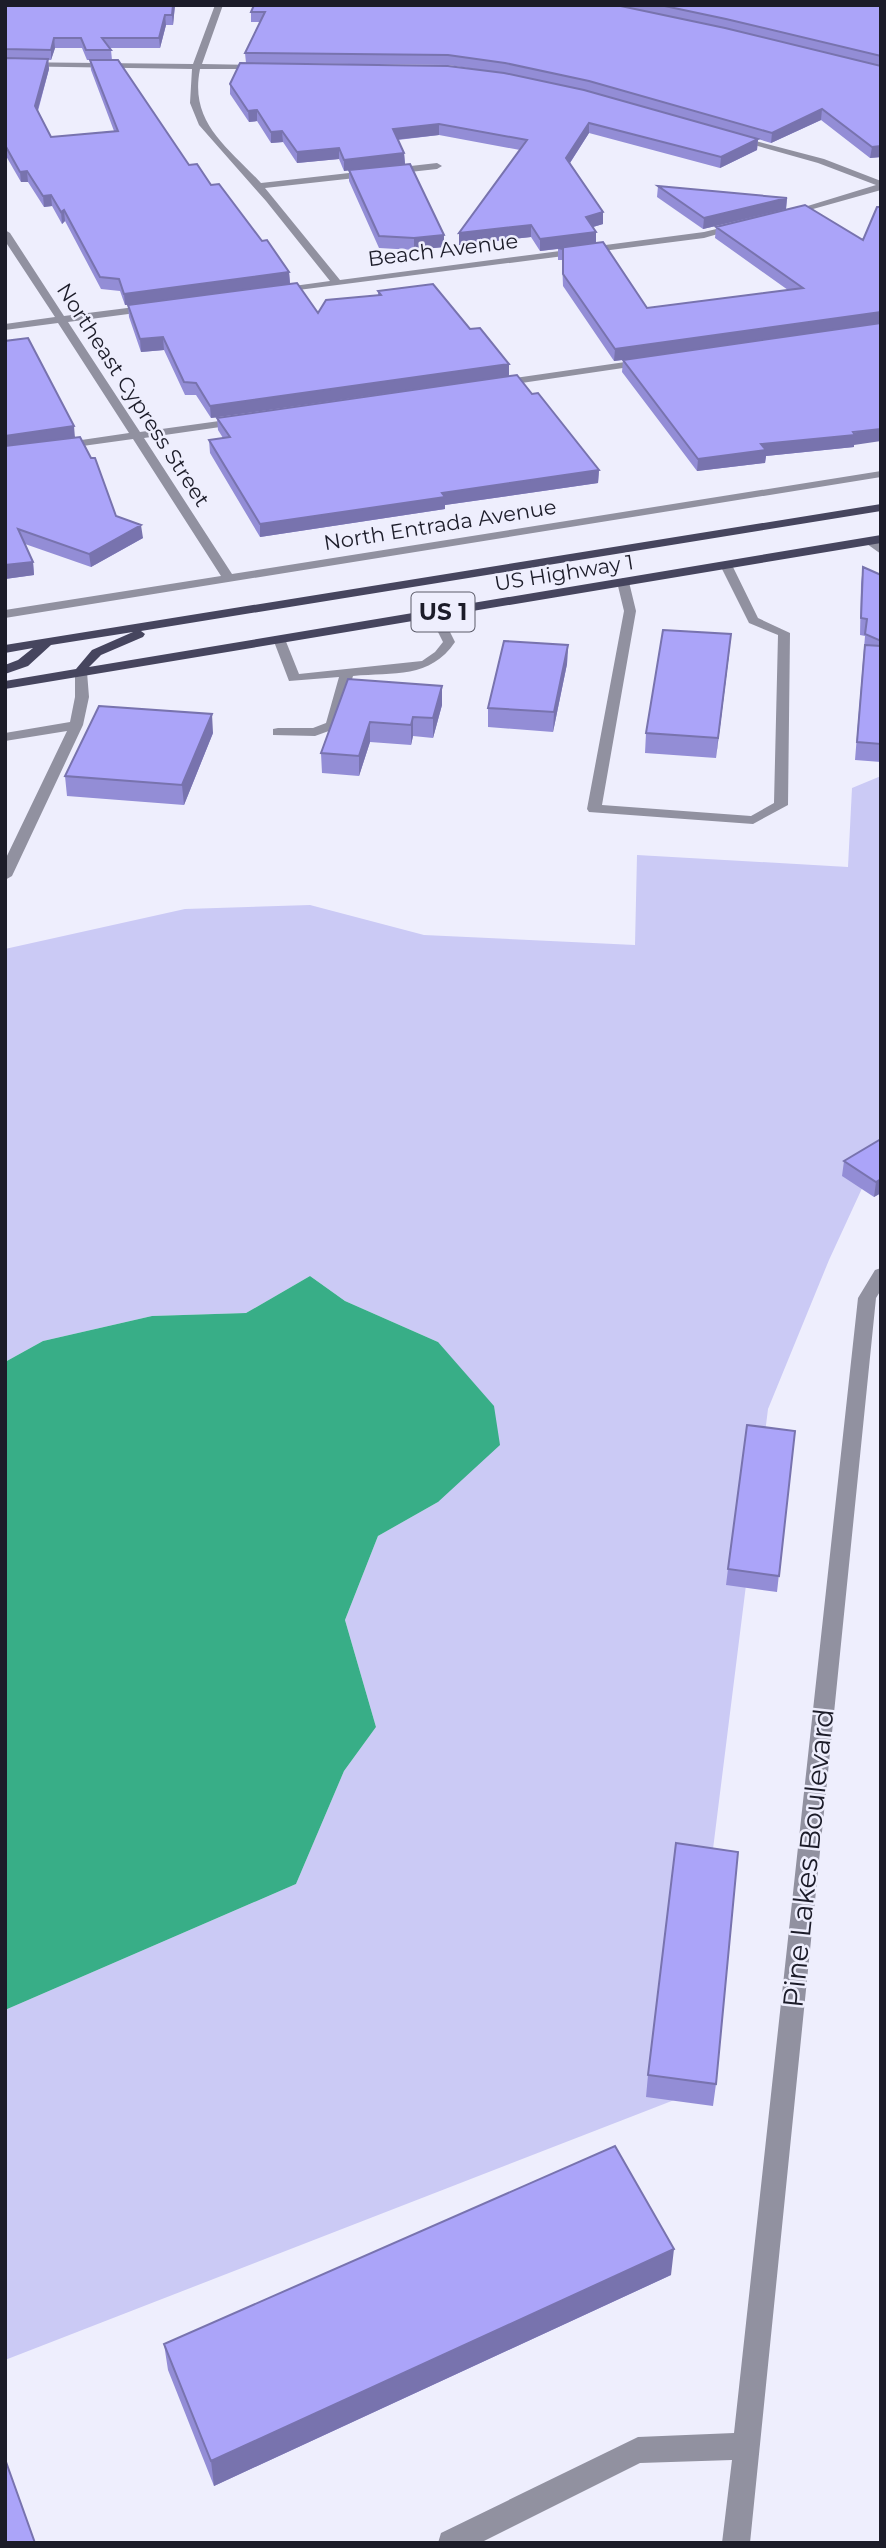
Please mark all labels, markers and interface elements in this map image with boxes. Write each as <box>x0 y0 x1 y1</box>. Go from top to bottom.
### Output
street label: Beach Avenue <box>366 228 520 271</box>
street label: Northeast Cypress Street <box>52 278 215 511</box>
street label: North Entrada Avenue <box>322 494 558 555</box>
street label: US Highway 1 <box>493 549 635 596</box>
road number: US 1 <box>412 592 474 632</box>
street label: Pine Lakes Boulevard <box>775 1707 841 2009</box>

